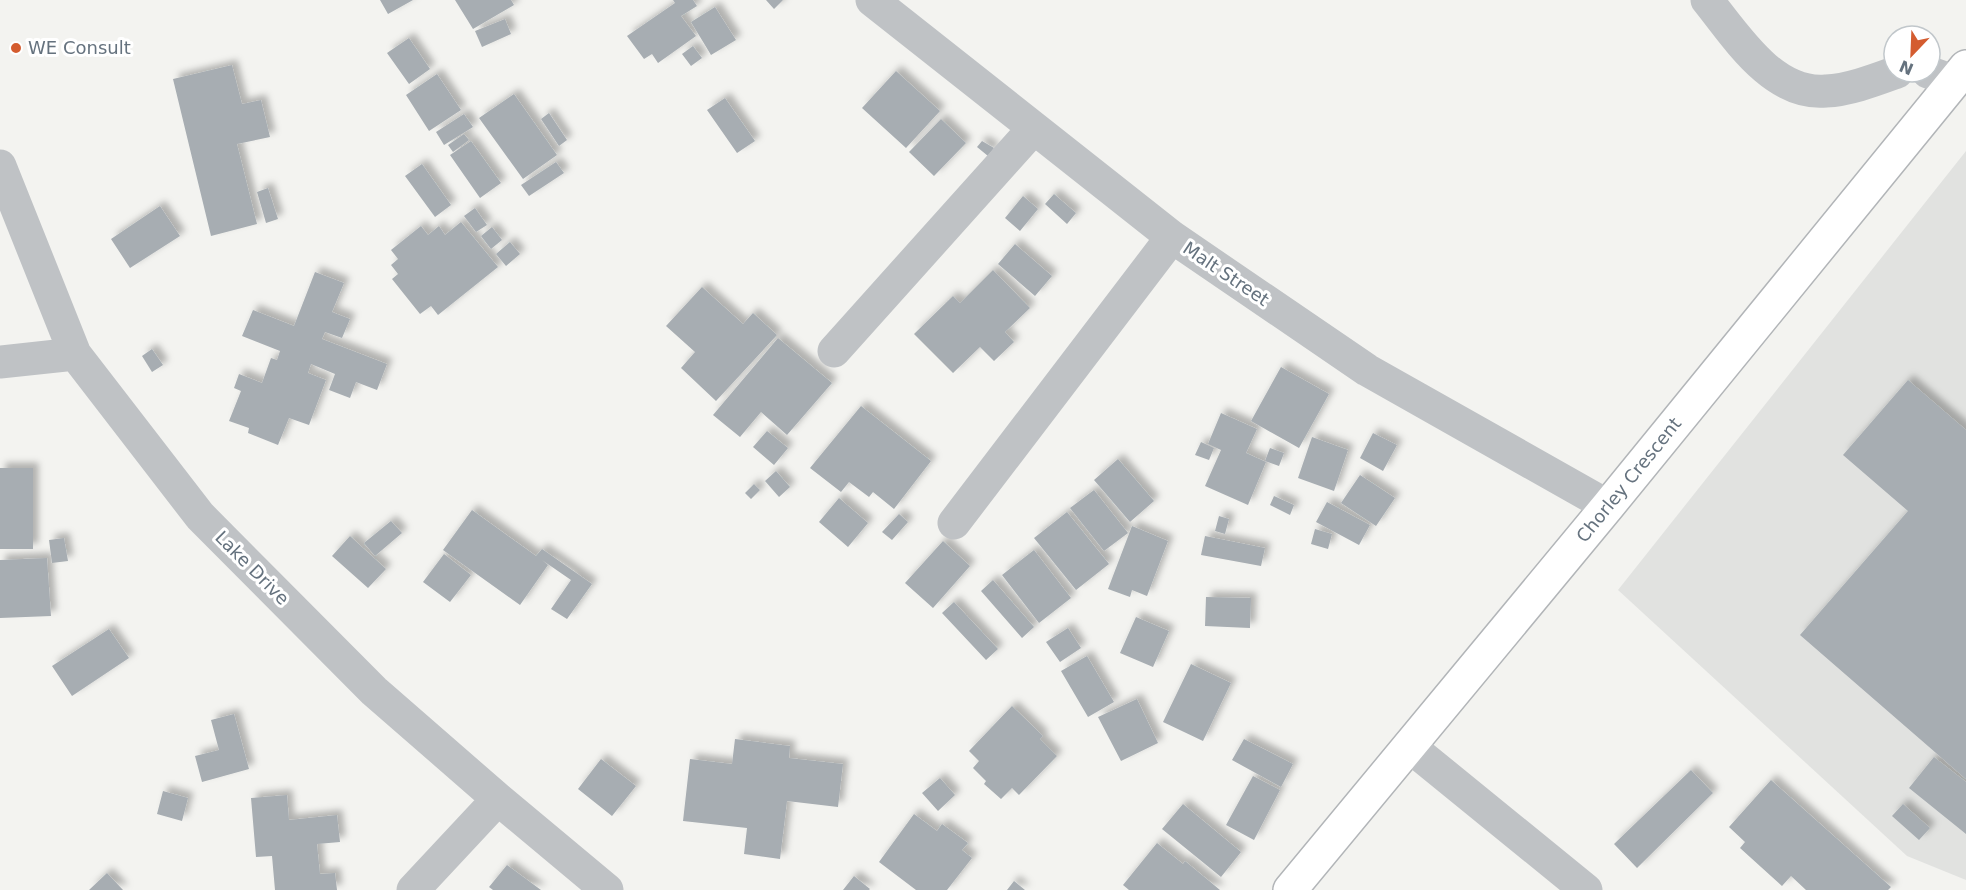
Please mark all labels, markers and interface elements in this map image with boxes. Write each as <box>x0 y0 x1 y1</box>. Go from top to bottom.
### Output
north arrow <box>1882 24 1942 84</box>
place label: WE Consult <box>28 37 131 58</box>
marker: WE Consult <box>9 41 23 55</box>
text: N <box>1896 56 1916 79</box>
street label: Malt Street <box>1179 237 1273 310</box>
street label: Chorley Crescent <box>1572 413 1685 546</box>
street label: Lake Drive <box>211 526 294 609</box>

